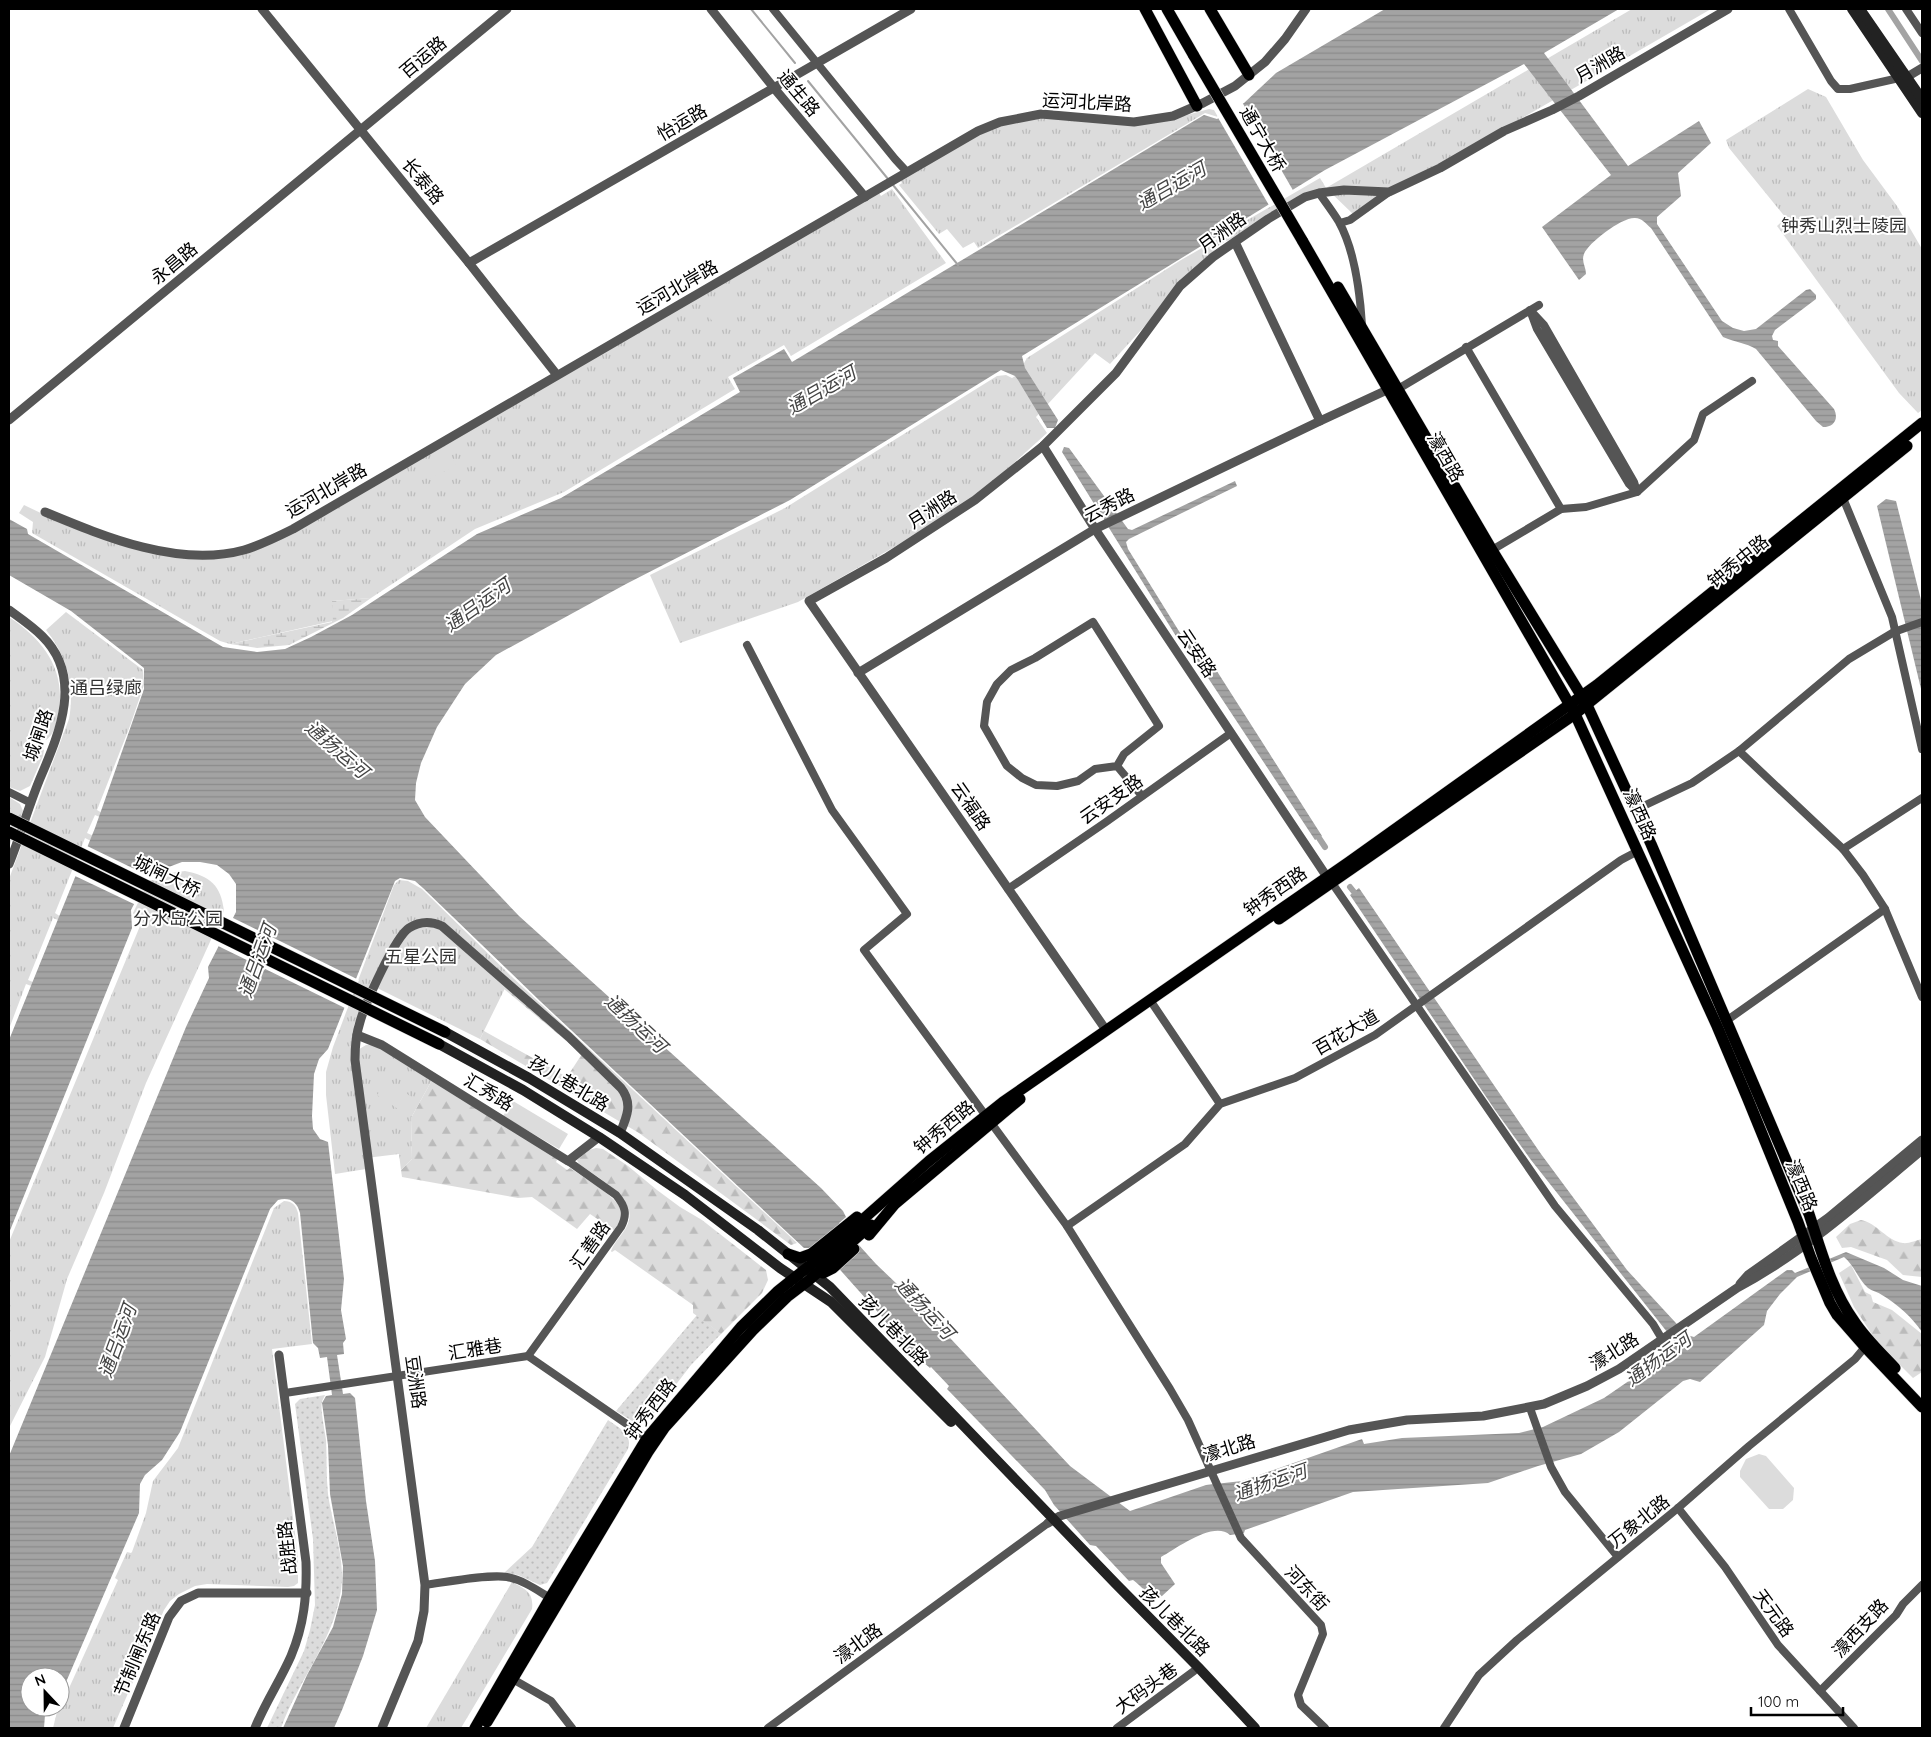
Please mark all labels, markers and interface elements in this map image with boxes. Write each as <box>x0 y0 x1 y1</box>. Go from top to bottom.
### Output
street label: 百运路 <box>395 31 451 83</box>
street label: 月洲路 <box>1571 41 1629 87</box>
street label: 通生路 <box>773 65 825 121</box>
street label: 运河北岸路 <box>1041 88 1133 116</box>
street label: 怡运路 <box>653 99 711 145</box>
street label: 通宁大桥 <box>1235 102 1291 176</box>
street label: 长泰路 <box>397 153 449 209</box>
water label: 通吕运河 <box>1132 155 1213 215</box>
street label: 月洲路 <box>1193 207 1251 257</box>
park label: 钟秀山烈士陵园 <box>1781 214 1907 237</box>
street label: 永昌路 <box>146 237 202 289</box>
street label: 运河北岸路 <box>632 255 722 319</box>
water label: 通吕运河 <box>782 359 863 419</box>
street label: 濠西路 <box>1423 428 1469 486</box>
street label: 运河北岸路 <box>281 458 371 522</box>
street label: 云秀路 <box>1080 482 1138 528</box>
street label: 月洲路 <box>903 485 961 533</box>
street label: 钟秀中路 <box>1703 529 1773 593</box>
water label: 通吕运河 <box>439 571 518 637</box>
street label: 云安路 <box>1172 624 1222 682</box>
park label: 通吕绿廊 <box>70 676 142 699</box>
street label: 城闸路 <box>18 706 58 764</box>
water label: 通扬运河 <box>300 715 377 786</box>
street label: 云安支路 <box>1075 769 1147 829</box>
street label: 云福路 <box>946 777 996 835</box>
street label: 濠西路 <box>1619 785 1661 843</box>
street label: 城闸大桥 <box>130 850 204 902</box>
street label: 钟秀西路 <box>1239 861 1311 921</box>
park label: 分水岛公园 <box>133 907 223 930</box>
water label: 通吕运河 <box>233 917 283 1001</box>
park label: 五星公园 <box>385 945 457 968</box>
water label: 通扬运河 <box>600 988 675 1060</box>
street label: 百花大道 <box>1309 1004 1383 1060</box>
street label: 孩儿巷北路 <box>525 1050 613 1116</box>
street label: 汇秀路 <box>460 1068 518 1116</box>
street label: 钟秀西路 <box>909 1095 979 1159</box>
street label: 濠西路 <box>1781 1156 1823 1214</box>
street label: 汇善路 <box>565 1216 615 1274</box>
water label: 通扬运河 <box>890 1272 962 1347</box>
street label: 孩儿巷北路 <box>854 1290 934 1370</box>
water label: 通吕运河 <box>93 1297 143 1381</box>
water label: 通扬运河 <box>1620 1325 1699 1391</box>
street label: 濠北路 <box>1585 1327 1643 1375</box>
street label: 汇雅巷 <box>447 1333 503 1365</box>
street label: 豆洲路 <box>401 1354 431 1410</box>
street label: 钟秀西路 <box>619 1373 681 1445</box>
street label: 濠北路 <box>1200 1429 1258 1467</box>
water label: 通扬运河 <box>1230 1457 1314 1506</box>
street label: 万象北路 <box>1604 1489 1674 1553</box>
street label: 战胜路 <box>273 1520 301 1576</box>
street label: 河东街 <box>1280 1560 1334 1616</box>
street label: 孩儿巷北路 <box>1135 1581 1215 1661</box>
street label: 天元路 <box>1749 1584 1799 1642</box>
street label: 濠西支路 <box>1827 1594 1893 1662</box>
street label: 节制闸东路 <box>109 1608 165 1700</box>
street label: 濠北路 <box>829 1618 887 1668</box>
street label: 大码头巷 <box>1110 1658 1182 1718</box>
north arrow <box>20 1667 70 1717</box>
text: N <box>32 1670 48 1690</box>
scale bar <box>1751 1684 1844 1716</box>
text: 100 m <box>1758 1692 1799 1711</box>

